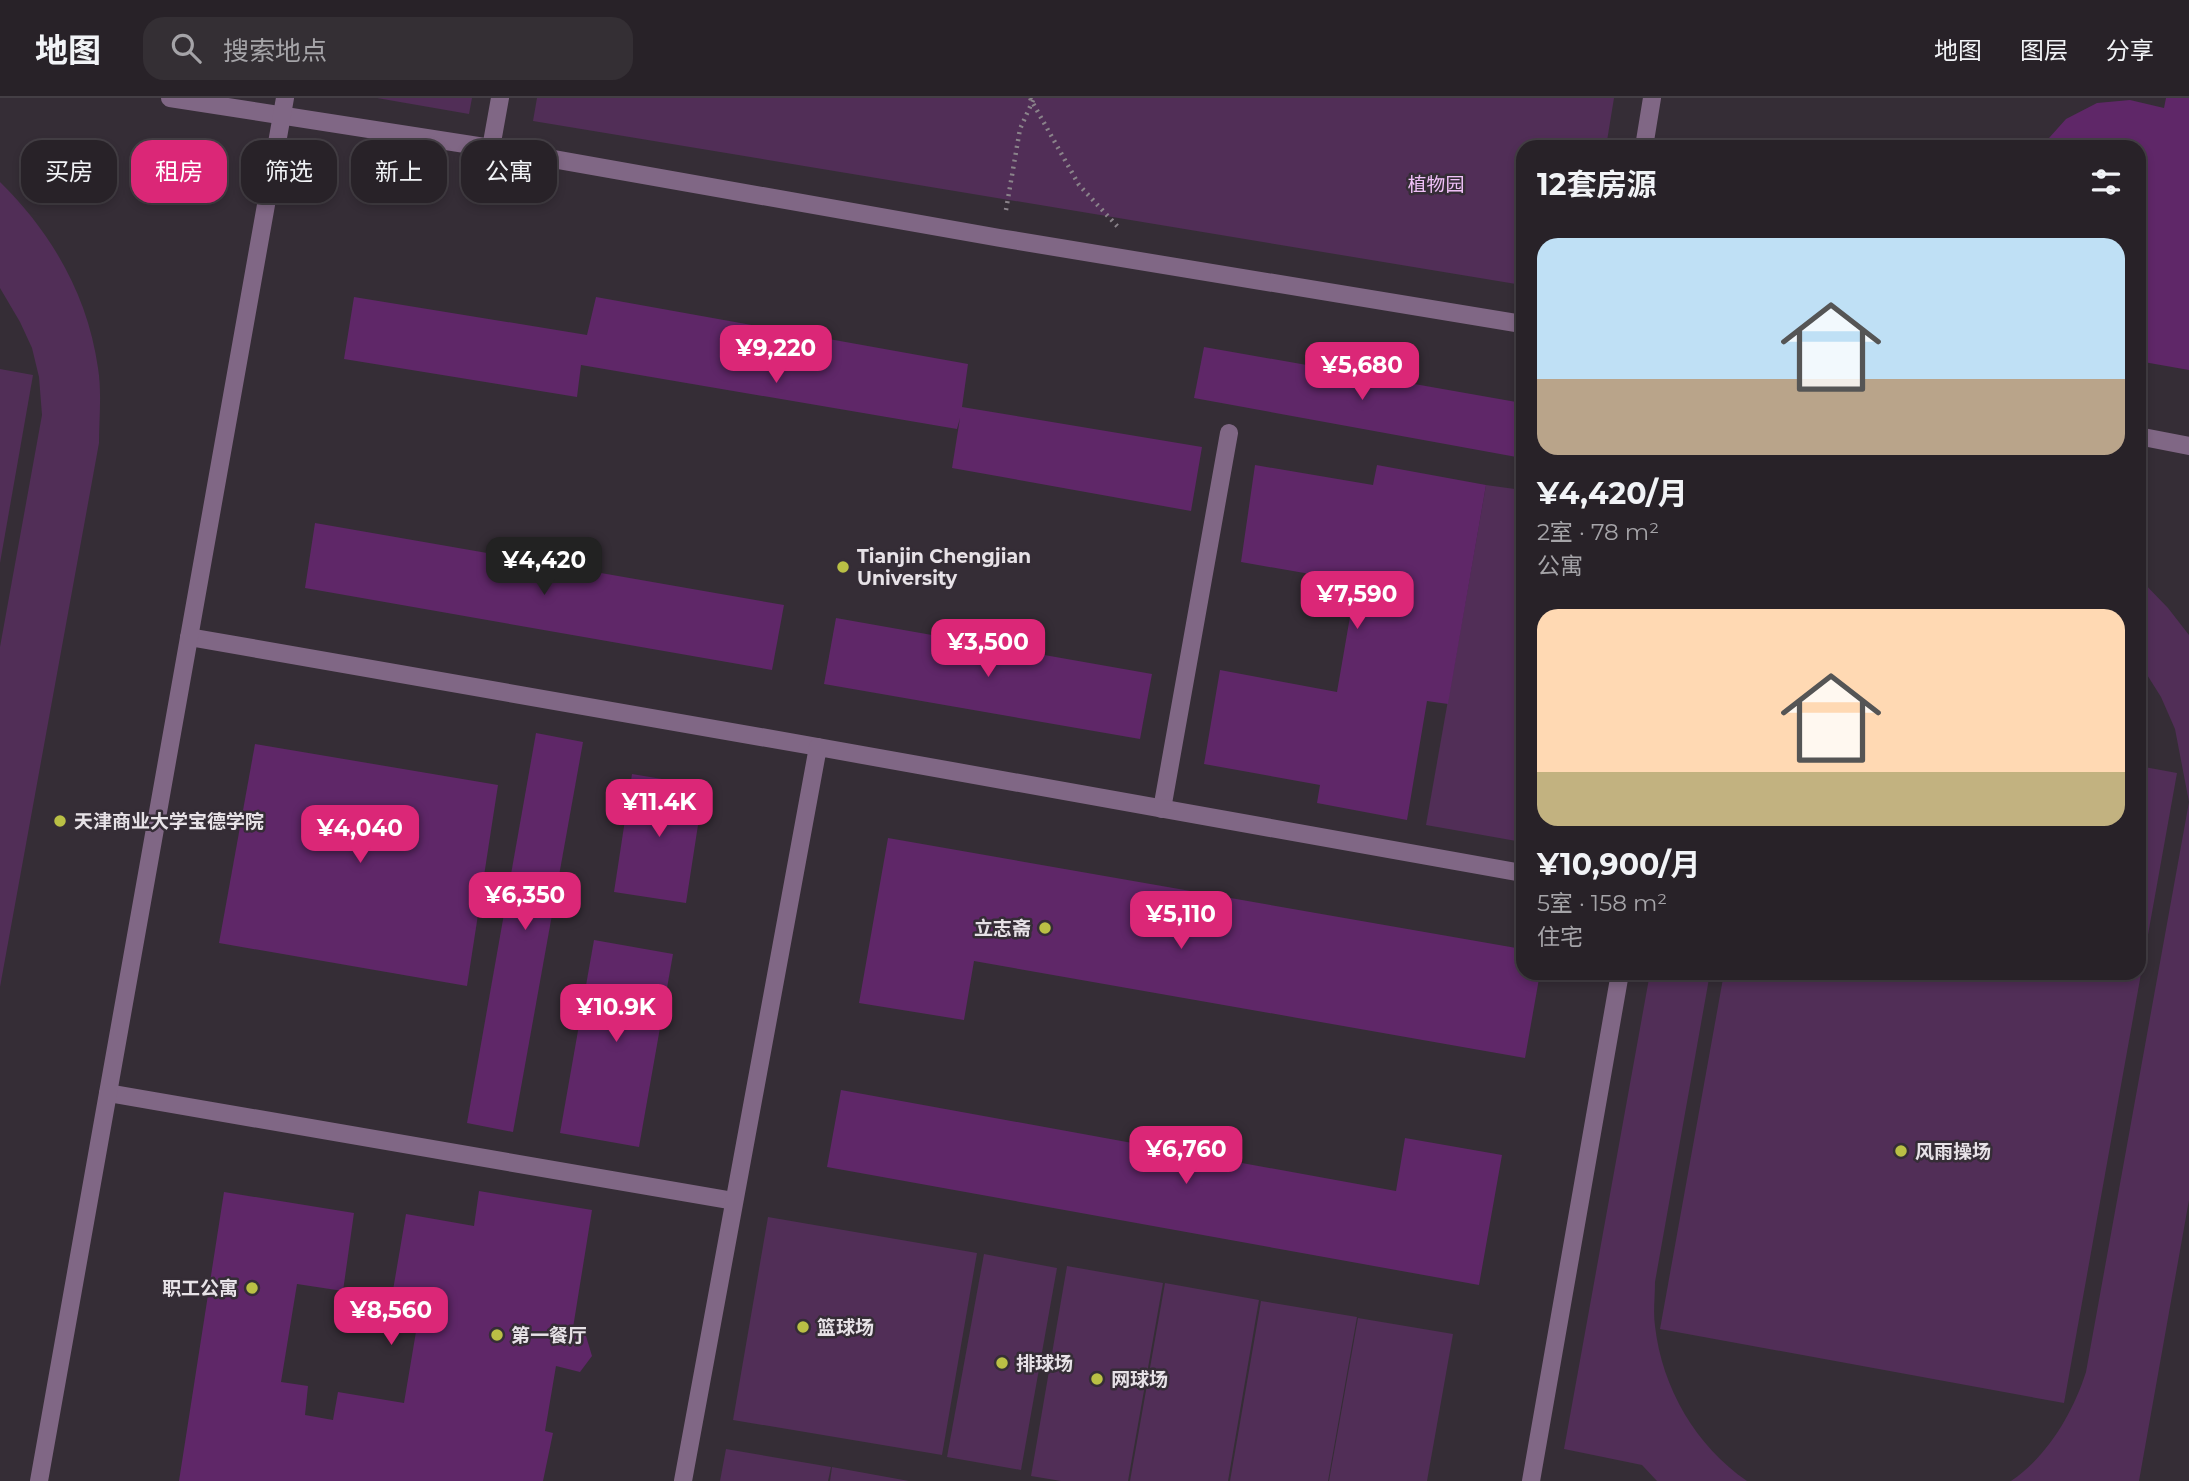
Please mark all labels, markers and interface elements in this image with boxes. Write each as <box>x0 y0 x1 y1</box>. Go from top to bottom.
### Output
search box <box>143 17 633 80</box>
icon: search <box>167 29 205 67</box>
text: 地图 <box>35 30 101 70</box>
text: 搜索地点 <box>223 35 327 67</box>
text: 地图 <box>1934 36 1982 65</box>
text: 图层 <box>2020 36 2068 65</box>
text: 分享 <box>2106 36 2154 65</box>
chip: 买房 <box>21 140 117 203</box>
chip: 租房 <box>131 140 227 203</box>
chip: 筛选 <box>241 140 337 203</box>
chip: 新上 <box>351 140 447 203</box>
chip: 公寓 <box>461 140 557 203</box>
icon: filters <box>2087 163 2125 201</box>
text: 12套房源 <box>1537 166 1656 203</box>
park label: 植物园 <box>1407 173 1465 196</box>
icon: home <box>1768 284 1894 410</box>
pin: ¥9,220 <box>719 326 833 385</box>
text: ¥9,220 <box>736 334 816 362</box>
pin: ¥5,680 <box>1305 342 1419 402</box>
text: ¥5,680 <box>1321 351 1403 379</box>
text: ¥4,420/月 <box>1537 475 1688 512</box>
text: 2室 · 78 m² <box>1537 518 1659 546</box>
pin: ¥4,420 <box>487 538 601 597</box>
place label: Tianjin Chengjian University <box>857 545 1031 590</box>
text: ¥4,420 <box>502 546 586 574</box>
text: 公寓 <box>1537 552 1583 580</box>
marker: Tianjin Chengjian University <box>835 559 851 575</box>
pin: ¥7,590 <box>1300 572 1414 631</box>
text: ¥7,590 <box>1317 580 1397 608</box>
pin: ¥3,500 <box>931 620 1045 679</box>
text: ¥3,500 <box>947 628 1029 656</box>
icon: home <box>1768 655 1894 781</box>
pin: ¥11.4K <box>602 780 716 839</box>
text: ¥11.4K <box>622 788 696 816</box>
pin: ¥4,040 <box>303 806 417 865</box>
place label: 天津商业大学宝德学院 <box>74 810 264 833</box>
marker: 天津商业大学宝德学院 <box>52 813 68 829</box>
text: ¥4,040 <box>317 814 403 842</box>
text: ¥10,900/月 <box>1537 846 1701 883</box>
pin: ¥6,350 <box>468 872 582 932</box>
text: ¥6,350 <box>485 881 565 909</box>
text: 5室 · 158 m² <box>1537 889 1667 917</box>
pin: ¥5,110 <box>1124 892 1238 951</box>
text: ¥5,110 <box>1146 900 1216 928</box>
place label: 立志斋 <box>974 917 1031 940</box>
marker: 立志斋 <box>1037 920 1053 936</box>
text: 住宅 <box>1537 923 1583 951</box>
pin: ¥10.9K <box>559 984 673 1044</box>
text: ¥10.9K <box>576 993 656 1021</box>
pin: ¥6,760 <box>1129 1126 1243 1186</box>
text: ¥6,760 <box>1145 1135 1227 1163</box>
place label: 风雨操场 <box>1915 1140 1991 1163</box>
marker: 风雨操场 <box>1893 1143 1909 1159</box>
place label: 职工公寓 <box>162 1277 238 1300</box>
marker: 职工公寓 <box>244 1280 260 1296</box>
pin: ¥8,560 <box>334 1288 448 1347</box>
text: ¥8,560 <box>350 1296 432 1324</box>
place label: 篮球场 <box>817 1316 874 1339</box>
marker: 篮球场 <box>795 1319 811 1335</box>
place label: 第一餐厅 <box>511 1324 587 1347</box>
marker: 第一餐厅 <box>489 1327 505 1343</box>
place label: 排球场 <box>1016 1352 1073 1375</box>
marker: 排球场 <box>994 1355 1010 1371</box>
place label: 网球场 <box>1111 1368 1168 1391</box>
marker: 网球场 <box>1089 1371 1105 1387</box>

